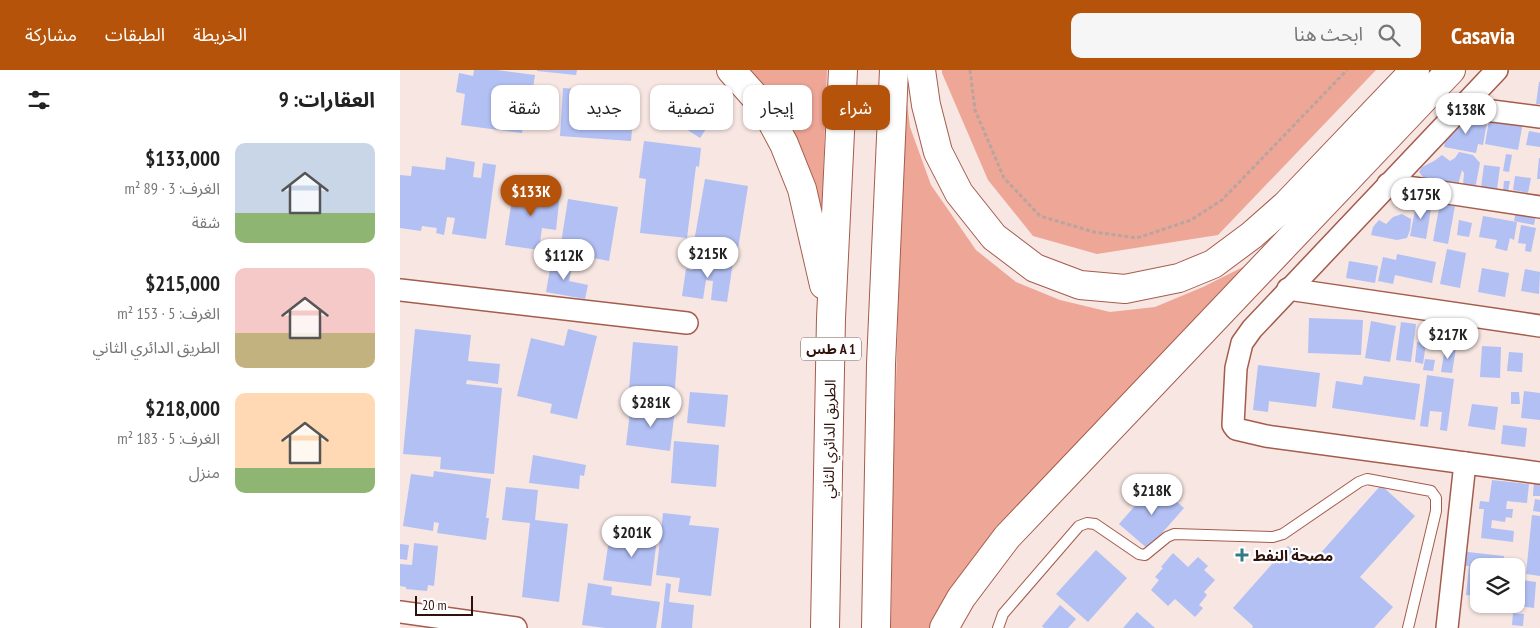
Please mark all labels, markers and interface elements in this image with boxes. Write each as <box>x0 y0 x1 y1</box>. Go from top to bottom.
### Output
search box <box>1071 13 1421 58</box>
text: Casavia <box>1451 20 1515 51</box>
icon: search <box>1375 21 1403 49</box>
text: ابحث هنا <box>1294 22 1363 46</box>
text: مشاركة <box>25 23 77 46</box>
text: الطبقات <box>105 23 165 46</box>
text: الخريطة <box>193 23 247 46</box>
chip: شقة <box>491 85 559 130</box>
chip: جديد <box>569 85 640 130</box>
chip: تصفية <box>650 85 733 130</box>
chip: إيجار <box>743 85 812 130</box>
chip: شراء <box>822 85 890 130</box>
icon: filters <box>25 86 53 114</box>
text: العقارات: 9 <box>279 86 375 113</box>
pin: $138K <box>1431 92 1501 135</box>
text: $138K <box>1447 99 1485 119</box>
text: $133,000 <box>145 145 220 172</box>
icon: home <box>275 163 335 223</box>
pin: $133K <box>496 174 566 217</box>
text: الغرف: 3 · 89 m² <box>125 178 220 198</box>
pin: $175K <box>1386 178 1456 220</box>
text: $133K <box>512 181 550 201</box>
text: $175K <box>1402 184 1440 204</box>
text: شقة <box>192 212 220 232</box>
pin: $215K <box>673 236 743 279</box>
pin: $112K <box>529 238 599 281</box>
text: $215K <box>689 243 727 263</box>
text: $112K <box>545 245 583 265</box>
text: $215,000 <box>145 270 220 297</box>
icon: home <box>275 288 335 348</box>
text: الغرف: 5 · 153 m² <box>117 303 220 323</box>
pin: $217K <box>1413 318 1483 360</box>
text: $217K <box>1429 324 1467 344</box>
text: الطريق الدائري الثاني <box>93 337 220 357</box>
road number: طس A 1 <box>801 338 861 360</box>
street label: الطريق الدائري الثاني <box>818 379 842 499</box>
pin: $281K <box>616 386 686 428</box>
text: $281K <box>632 392 670 412</box>
text: $218,000 <box>145 395 220 422</box>
icon: home <box>275 413 335 473</box>
text: الغرف: 5 · 183 m² <box>117 428 220 448</box>
text: منزل <box>189 462 220 482</box>
pin: $218K <box>1117 474 1187 516</box>
text: $218K <box>1133 480 1171 500</box>
pin: $201K <box>597 516 667 558</box>
text: $201K <box>613 522 651 542</box>
place label: مصحة النفط <box>1253 546 1333 565</box>
marker: مصحة النفط <box>1235 548 1249 562</box>
map controls <box>1470 558 1525 613</box>
button: layers <box>1470 558 1525 613</box>
scale bar <box>415 593 472 616</box>
text: 20 m <box>422 596 447 614</box>

